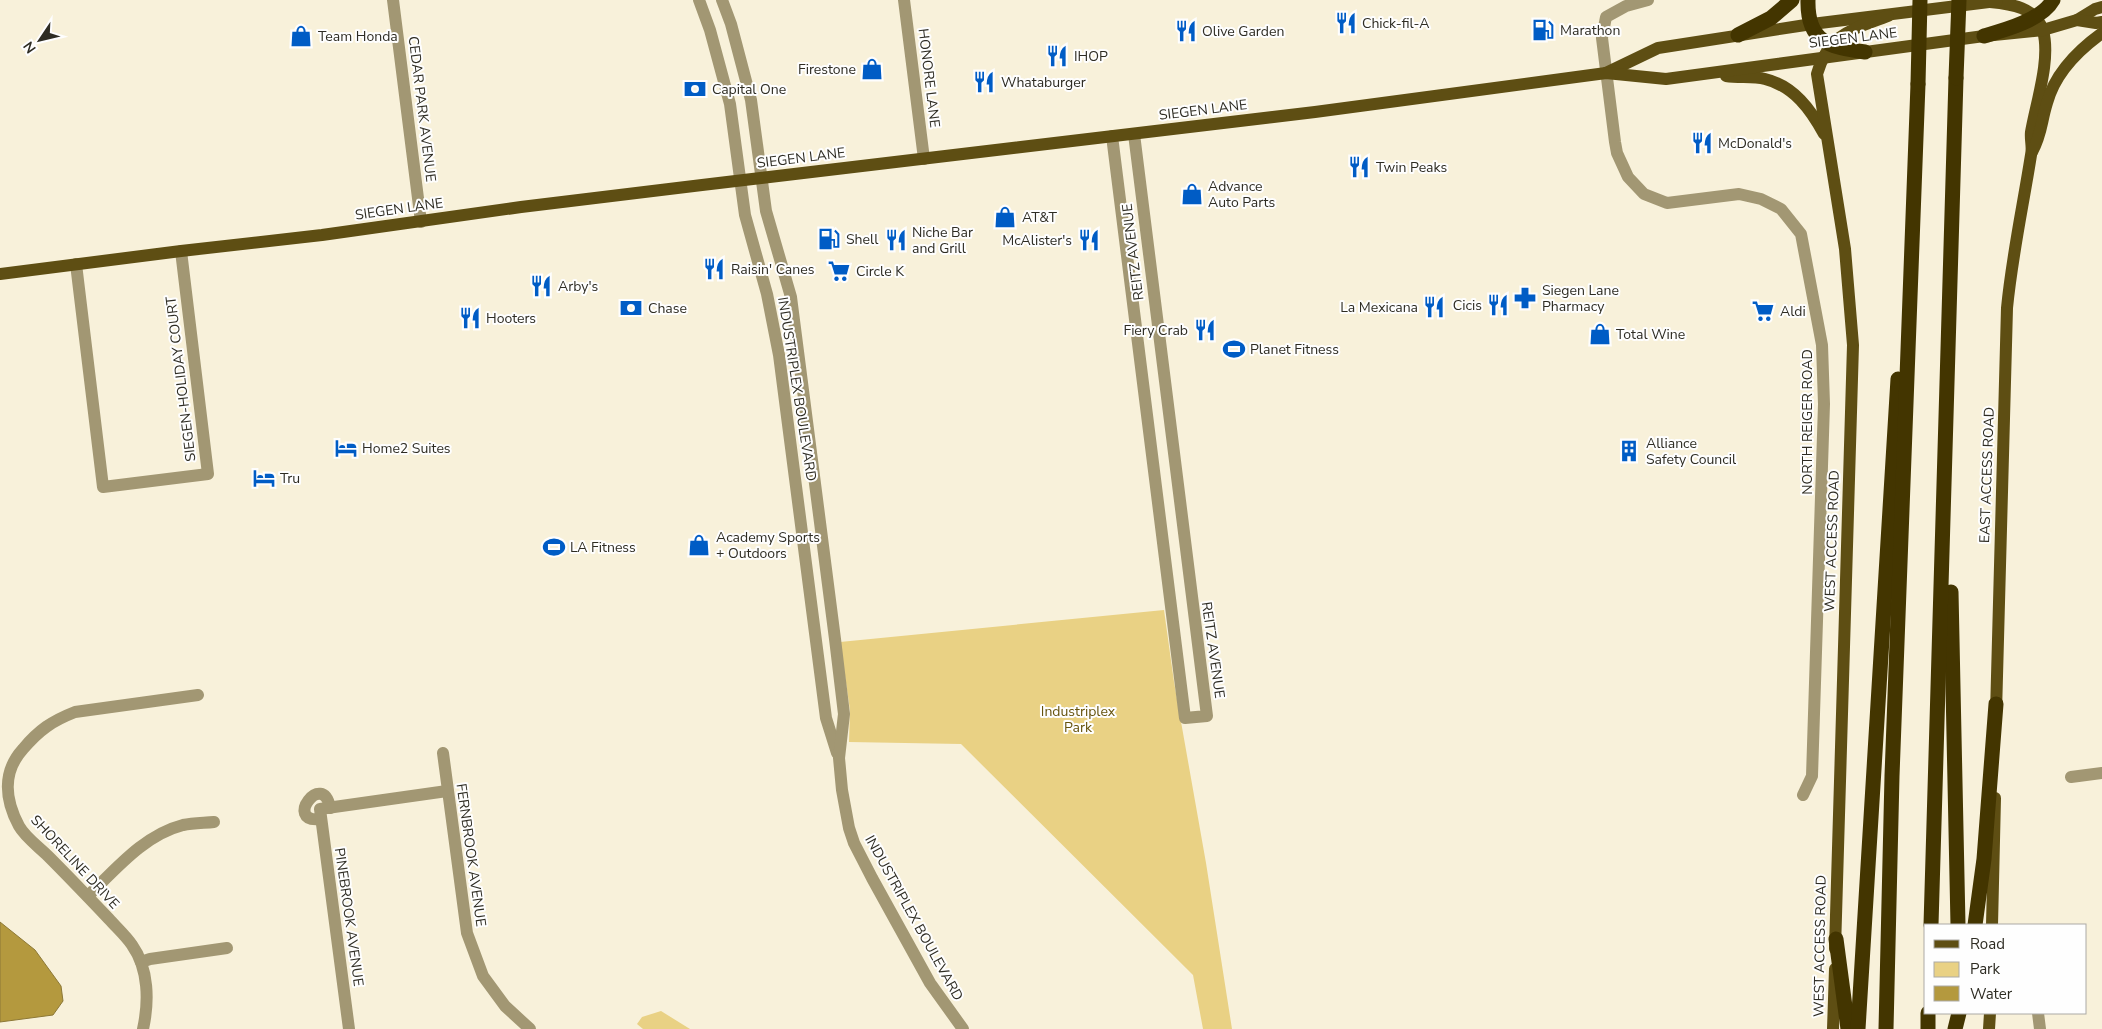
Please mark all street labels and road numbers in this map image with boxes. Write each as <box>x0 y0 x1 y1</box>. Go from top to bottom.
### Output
street label: SIEGEN LANE <box>1808 23 1898 53</box>
street label: HONORE LANE <box>913 27 945 129</box>
street label: CEDAR PARK AVENUE <box>404 35 440 183</box>
street label: SIEGEN LANE <box>1158 95 1248 125</box>
street label: SIEGEN LANE <box>756 143 846 173</box>
street label: SIEGEN LANE <box>354 193 444 225</box>
street label: REITZ AVENUE <box>1118 203 1148 301</box>
street label: SIEGEN-HOLIDAY COURT <box>161 295 201 463</box>
street label: INDUSTRIPLEX BOULEVARD <box>773 295 821 483</box>
street label: NORTH REIGER ROAD <box>1798 349 1817 495</box>
street label: EAST ACCESS ROAD <box>1975 407 1999 543</box>
street label: WEST ACCESS ROAD <box>1820 470 1844 612</box>
street label: REITZ AVENUE <box>1197 601 1229 699</box>
street label: FERNBROOK AVENUE <box>452 782 490 928</box>
street label: SHORELINE DRIVE <box>26 811 124 913</box>
street label: INDUSTRIPLEX BOULEVARD <box>860 832 968 1004</box>
street label: PINEBROOK AVENUE <box>330 847 368 987</box>
street label: WEST ACCESS ROAD <box>1809 875 1831 1017</box>

